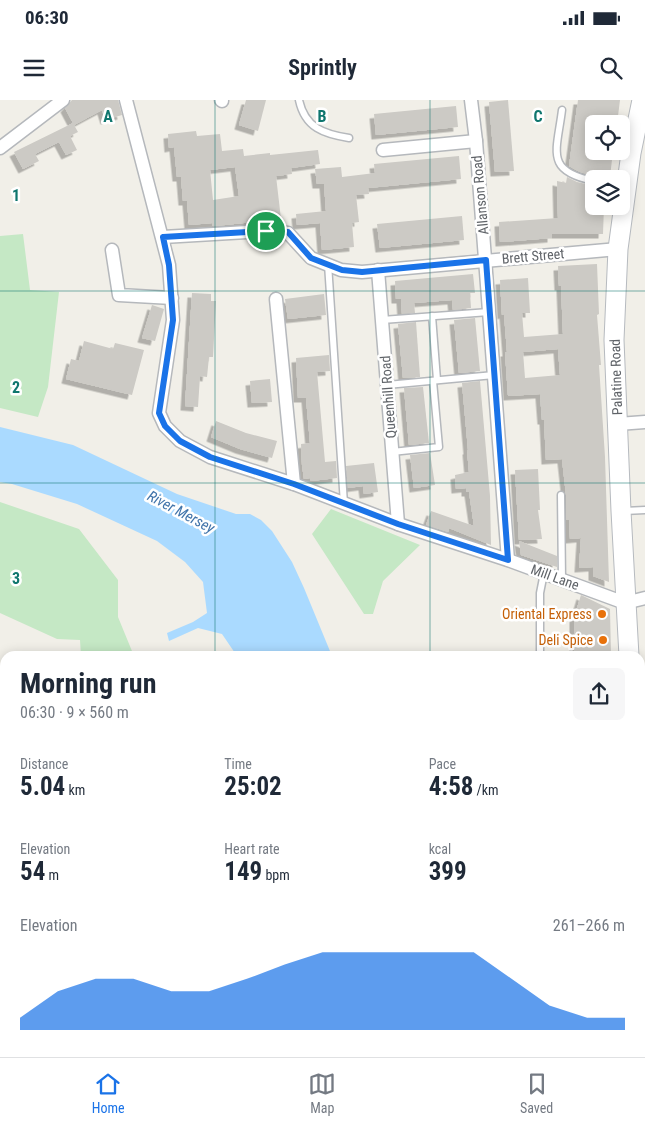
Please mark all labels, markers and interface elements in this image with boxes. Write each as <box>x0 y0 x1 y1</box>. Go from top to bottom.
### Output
text: 06:30 <box>25 6 69 29</box>
icon: menu <box>20 54 48 82</box>
icon: search <box>597 54 625 82</box>
text: Sprintly <box>288 55 357 80</box>
text: A <box>103 107 113 126</box>
text: B <box>318 107 327 126</box>
text: C <box>533 107 543 126</box>
map controls <box>585 115 630 215</box>
button: locate <box>585 115 630 160</box>
street label: Allanson Road <box>469 155 491 235</box>
button: layers <box>585 170 630 215</box>
text: 1 <box>12 186 20 205</box>
pin <box>245 210 287 252</box>
icon: arrive <box>252 217 280 245</box>
street label: Brett Street <box>501 245 565 267</box>
street label: Palatine Road <box>607 339 625 415</box>
street label: Queenhill Road <box>377 355 399 439</box>
text: 2 <box>12 378 20 397</box>
water label: River Mersey <box>144 487 219 538</box>
street label: Mill Lane <box>529 561 582 593</box>
text: 3 <box>12 569 20 588</box>
place label: Oriental Express <box>502 606 592 622</box>
marker: Oriental Express <box>596 608 608 620</box>
place label: Deli Spice <box>538 632 593 648</box>
marker: Deli Spice <box>597 634 609 646</box>
text: Morning run <box>20 667 156 700</box>
button: share <box>573 668 625 720</box>
text: 06:30 · 9 × 560 m <box>20 703 129 722</box>
text: Distance <box>20 756 68 772</box>
text: Time <box>224 756 252 772</box>
text: Pace <box>429 756 456 772</box>
text: 5.04 <box>20 772 65 801</box>
text: 25:02 <box>224 772 282 801</box>
text: 4:58 <box>429 772 473 801</box>
text: km <box>65 782 85 798</box>
text: /km <box>473 782 499 798</box>
text: Elevation <box>20 841 70 857</box>
text: Heart rate <box>224 841 280 857</box>
text: kcal <box>429 841 451 857</box>
text: 54 <box>20 857 45 886</box>
text: 149 <box>224 857 262 886</box>
text: 399 <box>429 857 467 886</box>
text: m <box>45 867 59 883</box>
text: bpm <box>262 867 290 883</box>
text: Elevation <box>20 916 78 935</box>
text: 261–266 m <box>553 916 625 935</box>
tab: Home <box>92 1070 125 1116</box>
tab: Map <box>308 1070 336 1116</box>
tab: Saved <box>520 1070 553 1116</box>

